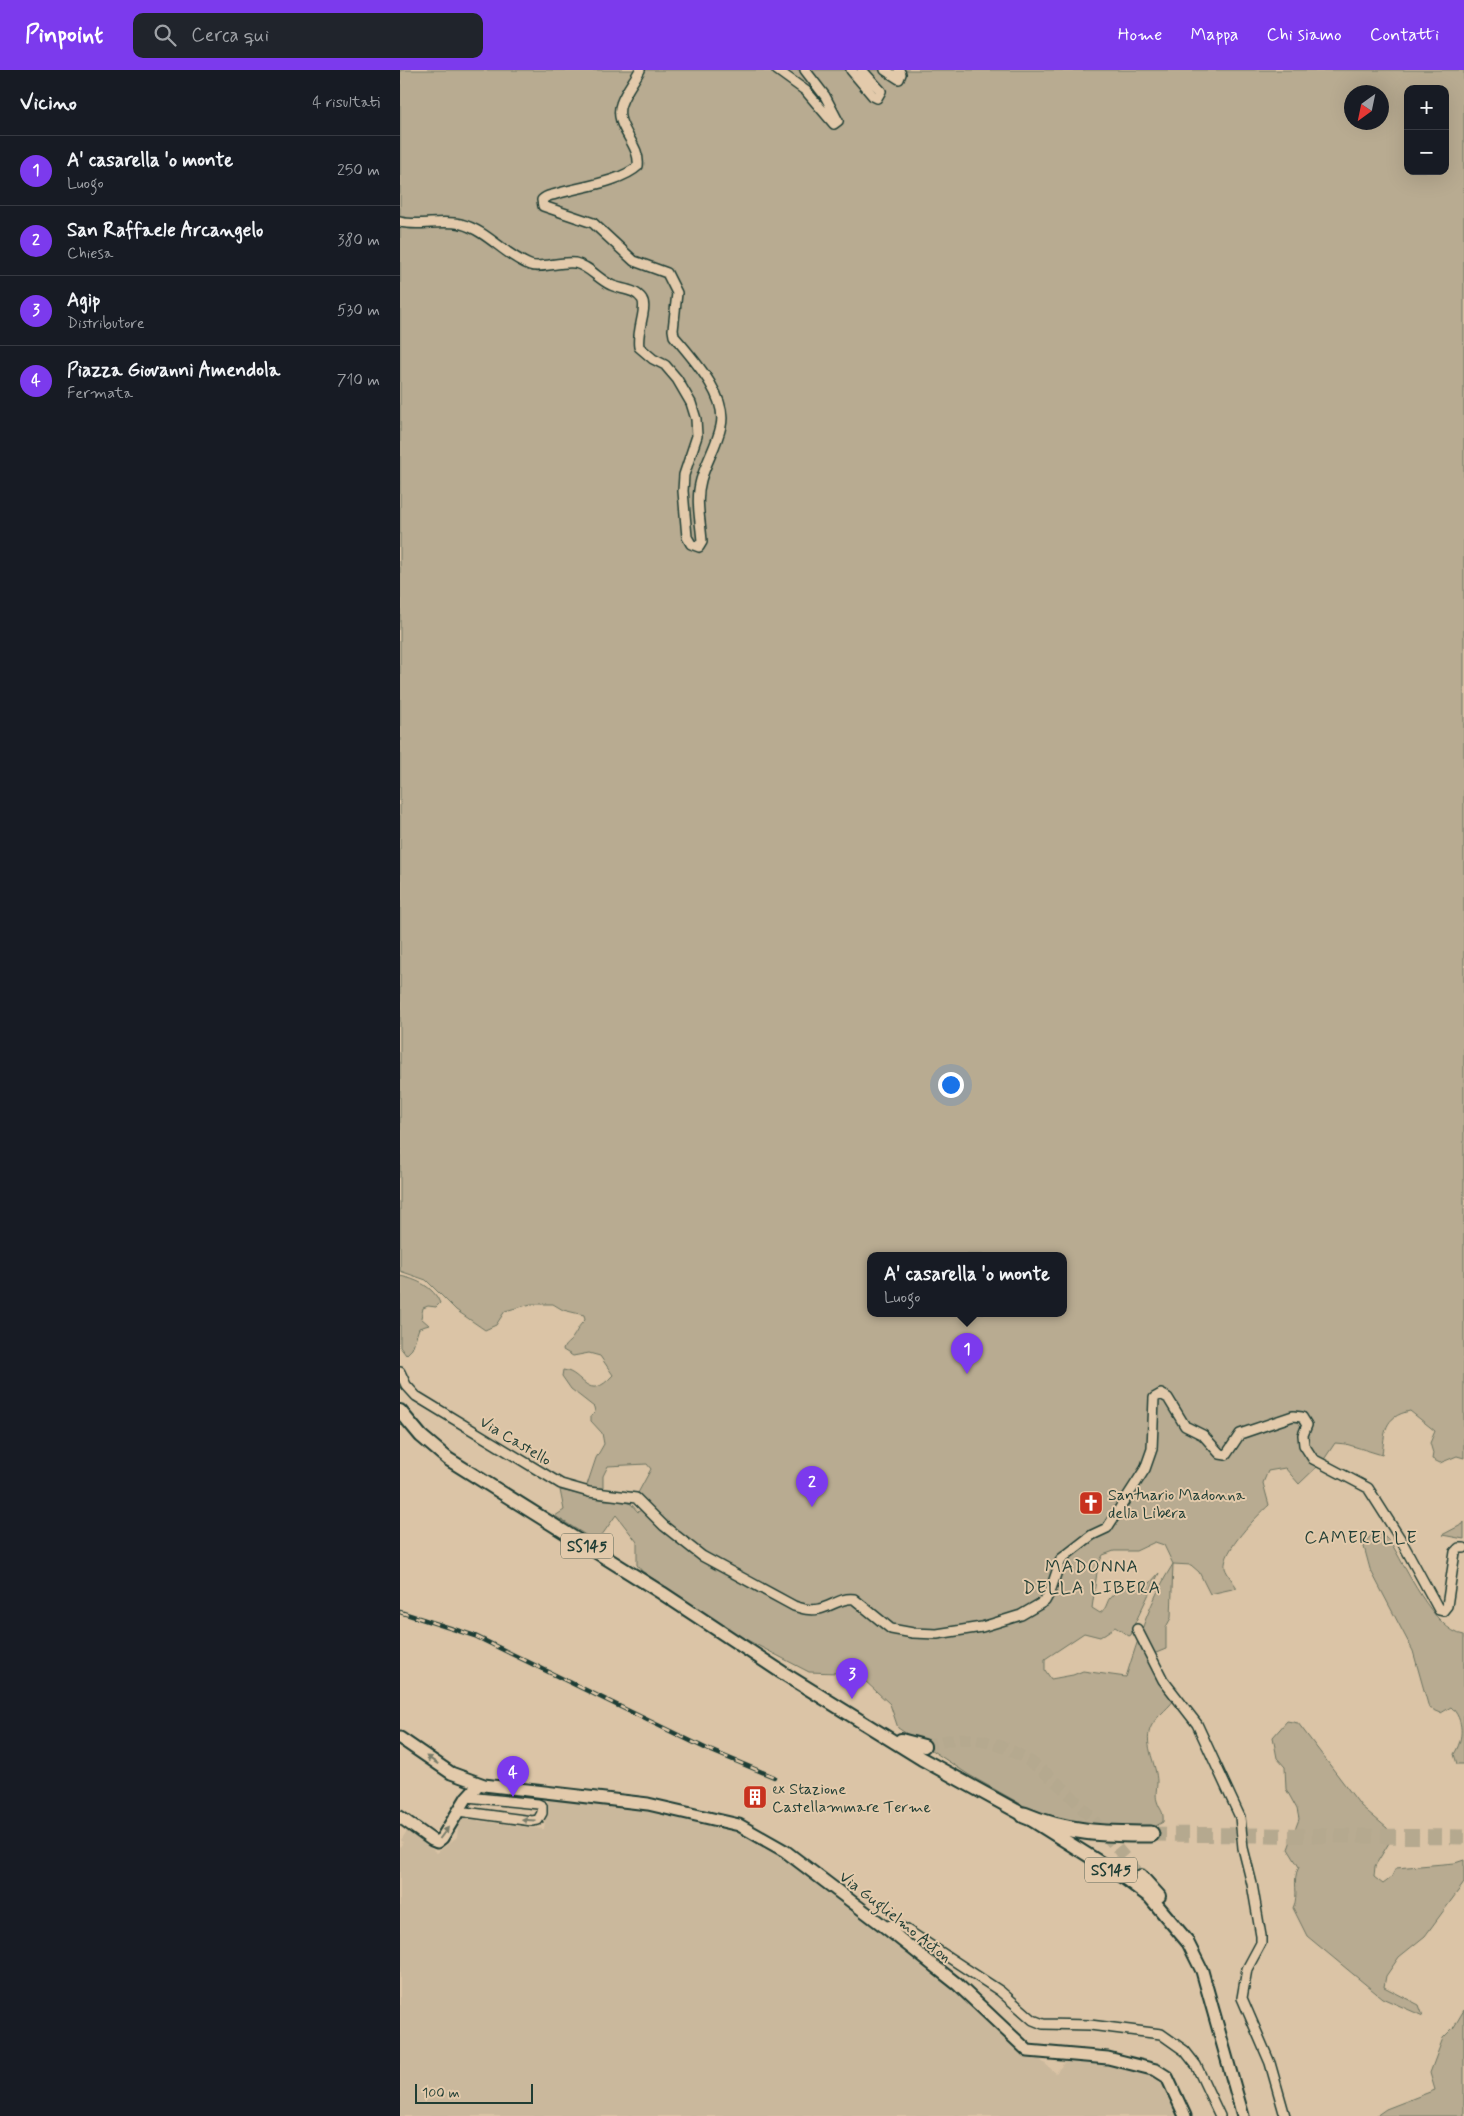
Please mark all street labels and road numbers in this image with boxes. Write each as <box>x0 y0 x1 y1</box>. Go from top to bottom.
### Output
street label: Via Castello <box>475 1412 555 1471</box>
road number: SS145 <box>561 1534 613 1558</box>
road number: SS145 <box>1085 1858 1137 1882</box>
street label: Via Guglielmo Acton <box>834 1867 956 1969</box>

